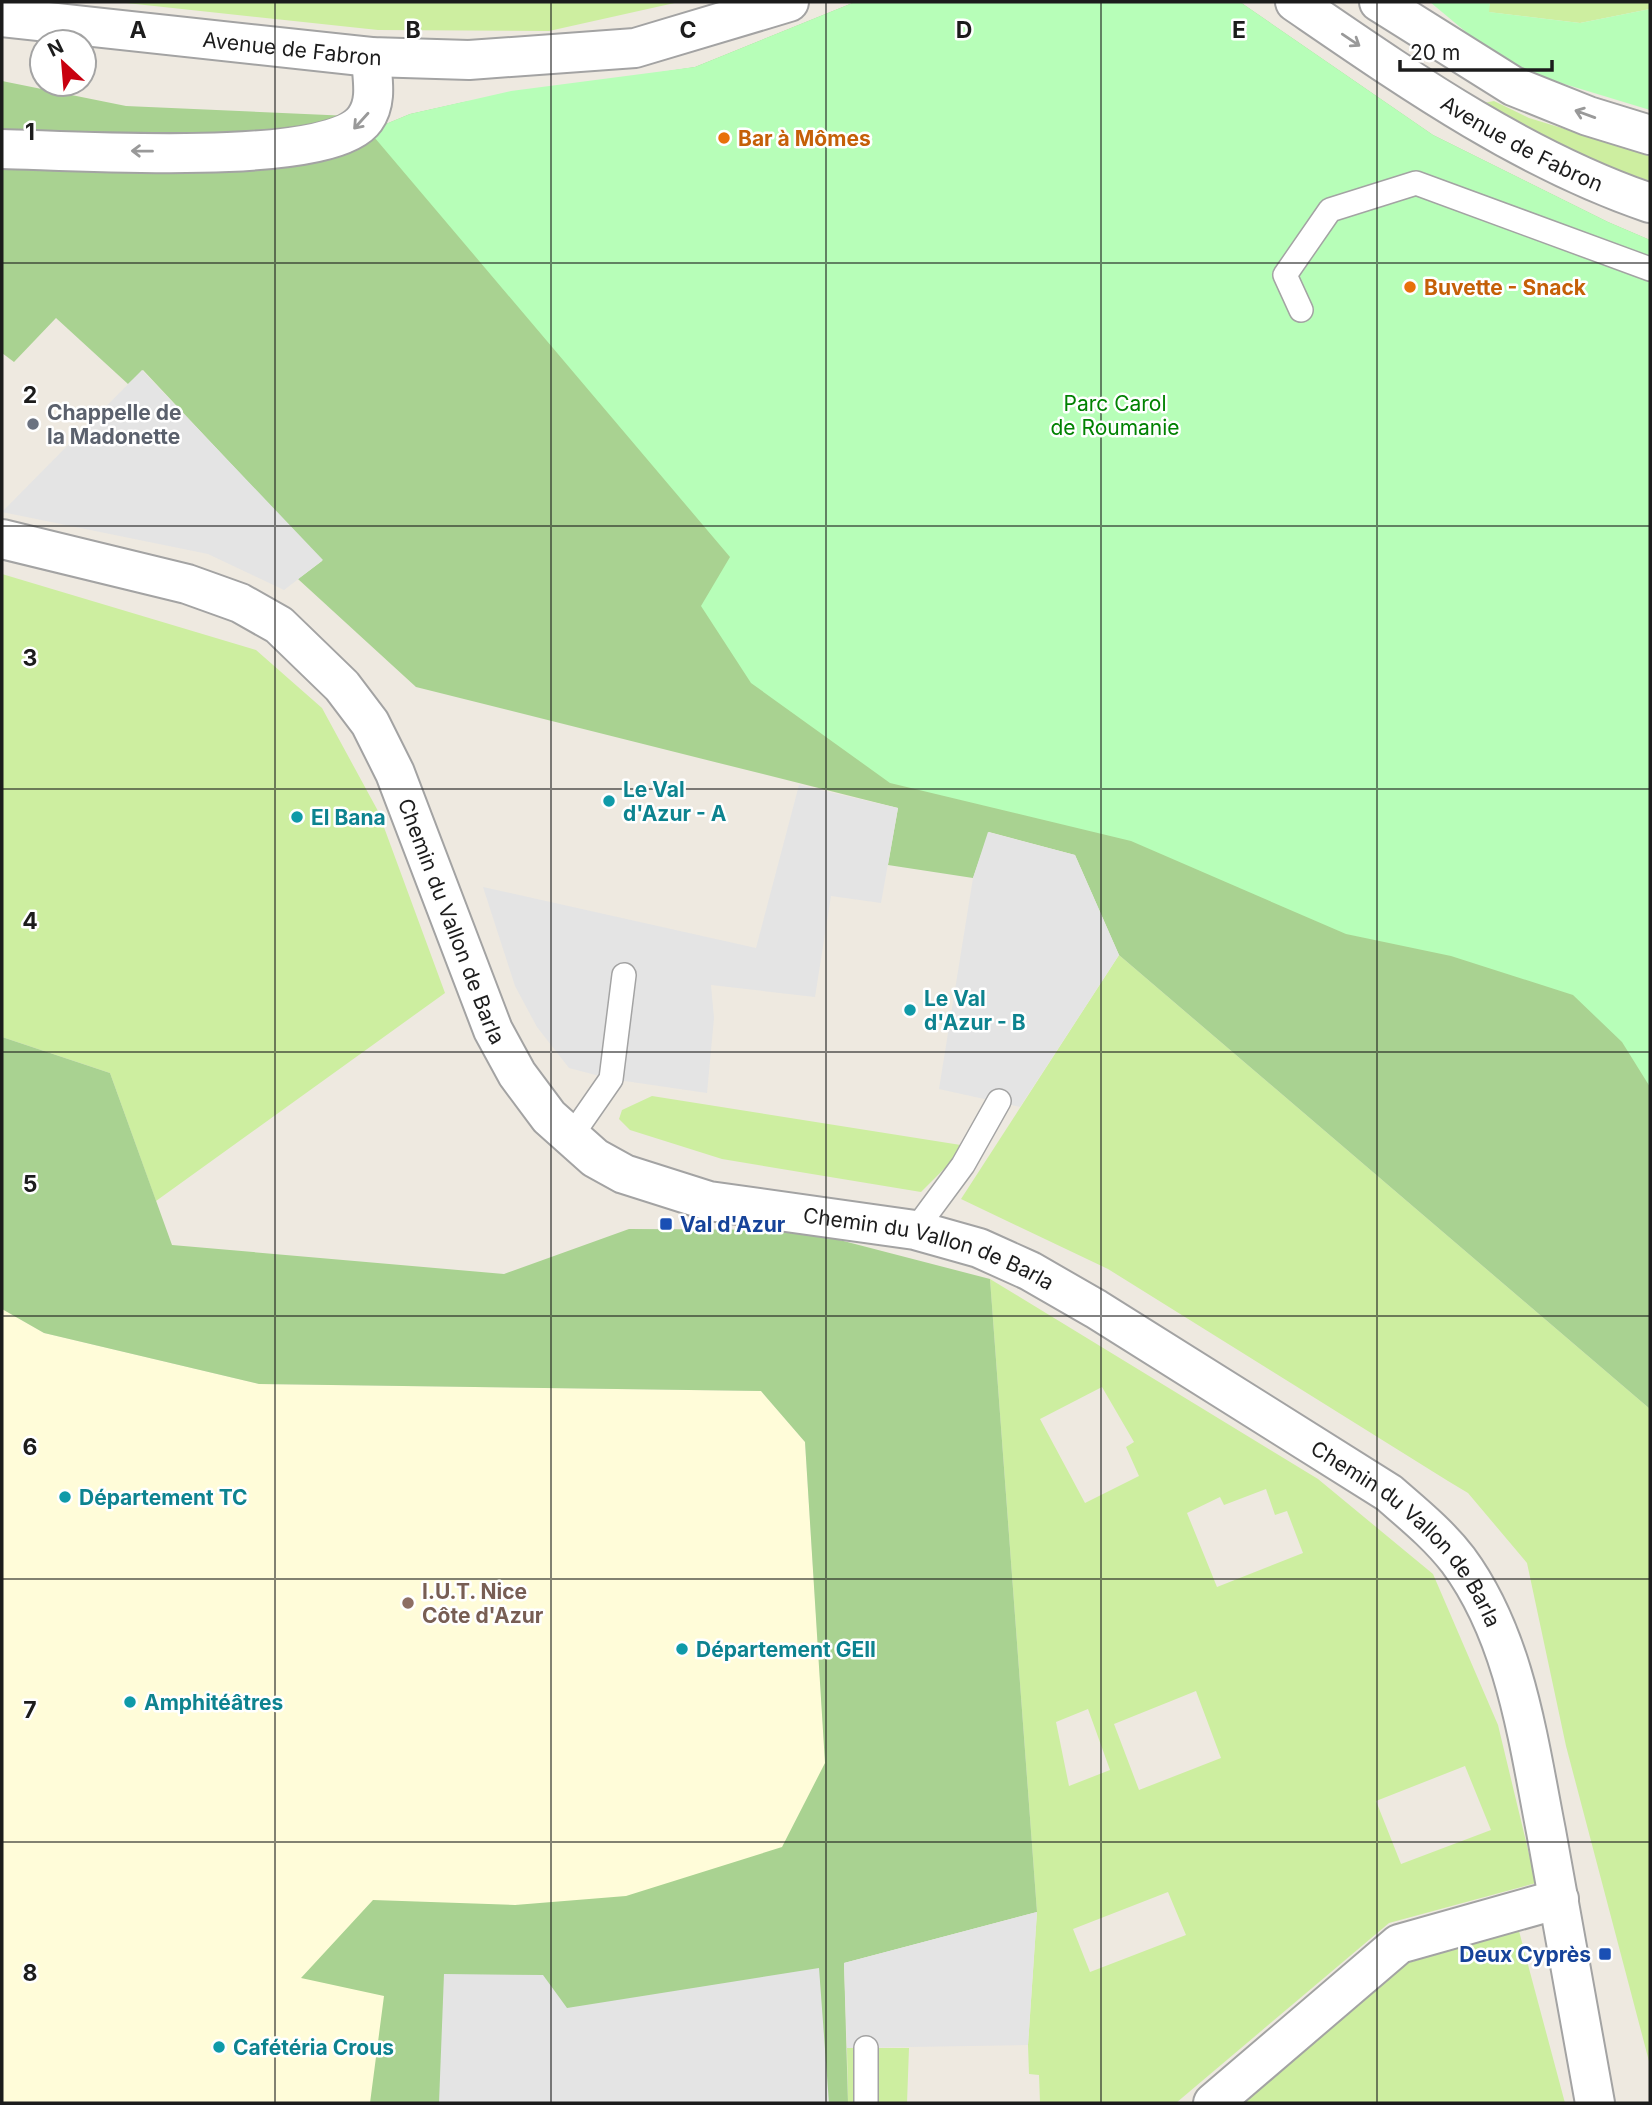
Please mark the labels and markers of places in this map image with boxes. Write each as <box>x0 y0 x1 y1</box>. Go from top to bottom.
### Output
place label: Bar à Mômes <box>738 126 871 151</box>
marker: Bar à Mômes <box>716 130 732 146</box>
place label: Buvette - Snack <box>1424 275 1587 300</box>
marker: Buvette - Snack <box>1402 279 1418 295</box>
place label: Chappelle de la Madonette <box>47 400 181 449</box>
marker: Chappelle de la Madonette <box>25 416 41 432</box>
place label: Le Val d'Azur - A <box>623 777 727 826</box>
marker: Le Val d'Azur - A <box>601 793 617 809</box>
place label: El Bana <box>311 805 386 830</box>
marker: El Bana <box>289 809 305 825</box>
place label: Le Val d'Azur - B <box>924 986 1026 1035</box>
marker: Le Val d'Azur - B <box>902 1002 918 1018</box>
place label: Val d'Azur <box>680 1212 786 1237</box>
marker: Val d'Azur <box>658 1216 674 1232</box>
place label: Département TC <box>79 1485 248 1510</box>
marker: Département TC <box>57 1489 73 1505</box>
place label: I.U.T. Nice Côte d'Azur <box>422 1579 544 1628</box>
marker: I.U.T. Nice Côte d'Azur <box>400 1595 416 1611</box>
place label: Département GEII <box>696 1637 876 1662</box>
marker: Département GEII <box>674 1641 690 1657</box>
place label: Amphitéâtres <box>144 1690 283 1715</box>
marker: Amphitéâtres <box>122 1694 138 1710</box>
place label: Deux Cyprès <box>1459 1942 1591 1967</box>
marker: Deux Cyprès <box>1597 1946 1613 1962</box>
place label: Cafétéria Crous <box>233 2035 394 2060</box>
marker: Cafétéria Crous <box>211 2039 227 2055</box>

